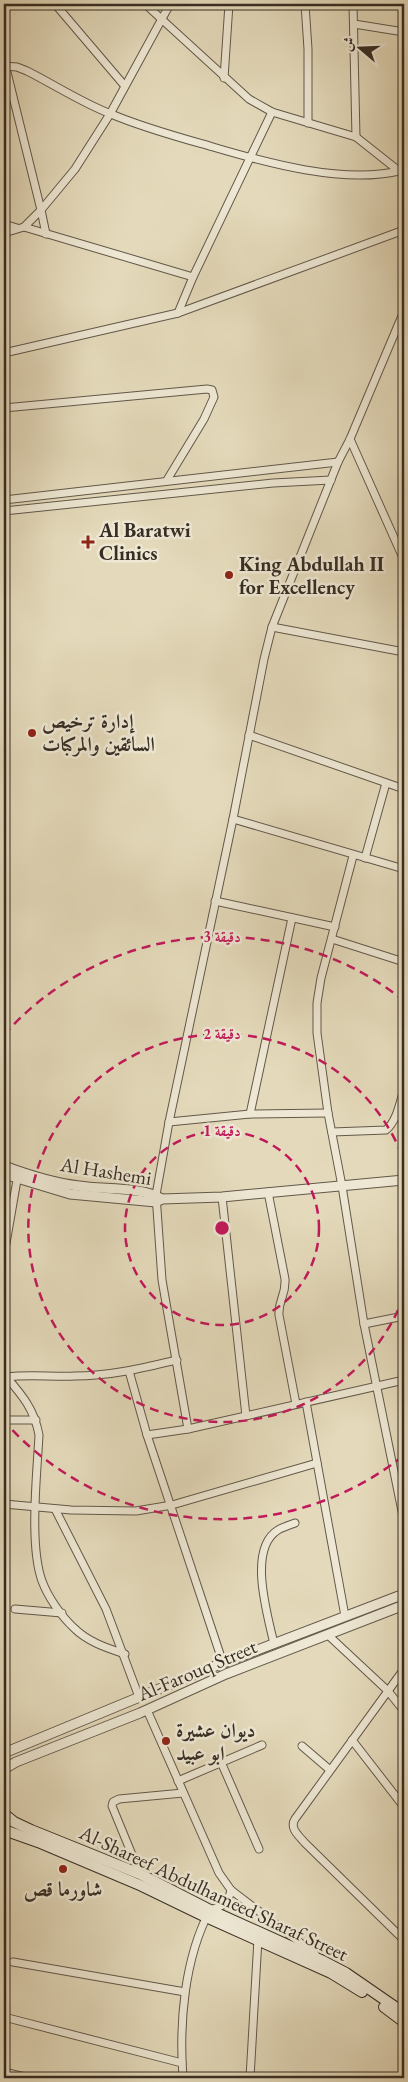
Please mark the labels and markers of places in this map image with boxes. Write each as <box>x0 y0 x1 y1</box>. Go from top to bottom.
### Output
place label: Al Baratwi Clinics <box>98 517 191 566</box>
marker: Al Baratwi Clinics <box>81 535 95 549</box>
place label: King Abdullah II for Excellency <box>239 551 384 600</box>
marker: King Abdullah II for Excellency <box>223 569 235 581</box>
place label: إدارة ترخيص السائقين والمركبات <box>42 708 155 757</box>
marker: إدارة ترخيص السائقين والمركبات <box>26 727 38 739</box>
centre of rings <box>213 1219 231 1237</box>
place label: ديوان عشيرة ابو عبيد <box>176 1717 255 1766</box>
marker: ديوان عشيرة ابو عبيد <box>160 1735 172 1747</box>
marker: شاورما قص <box>57 1863 69 1875</box>
place label: شاورما قص <box>24 1876 102 1902</box>

